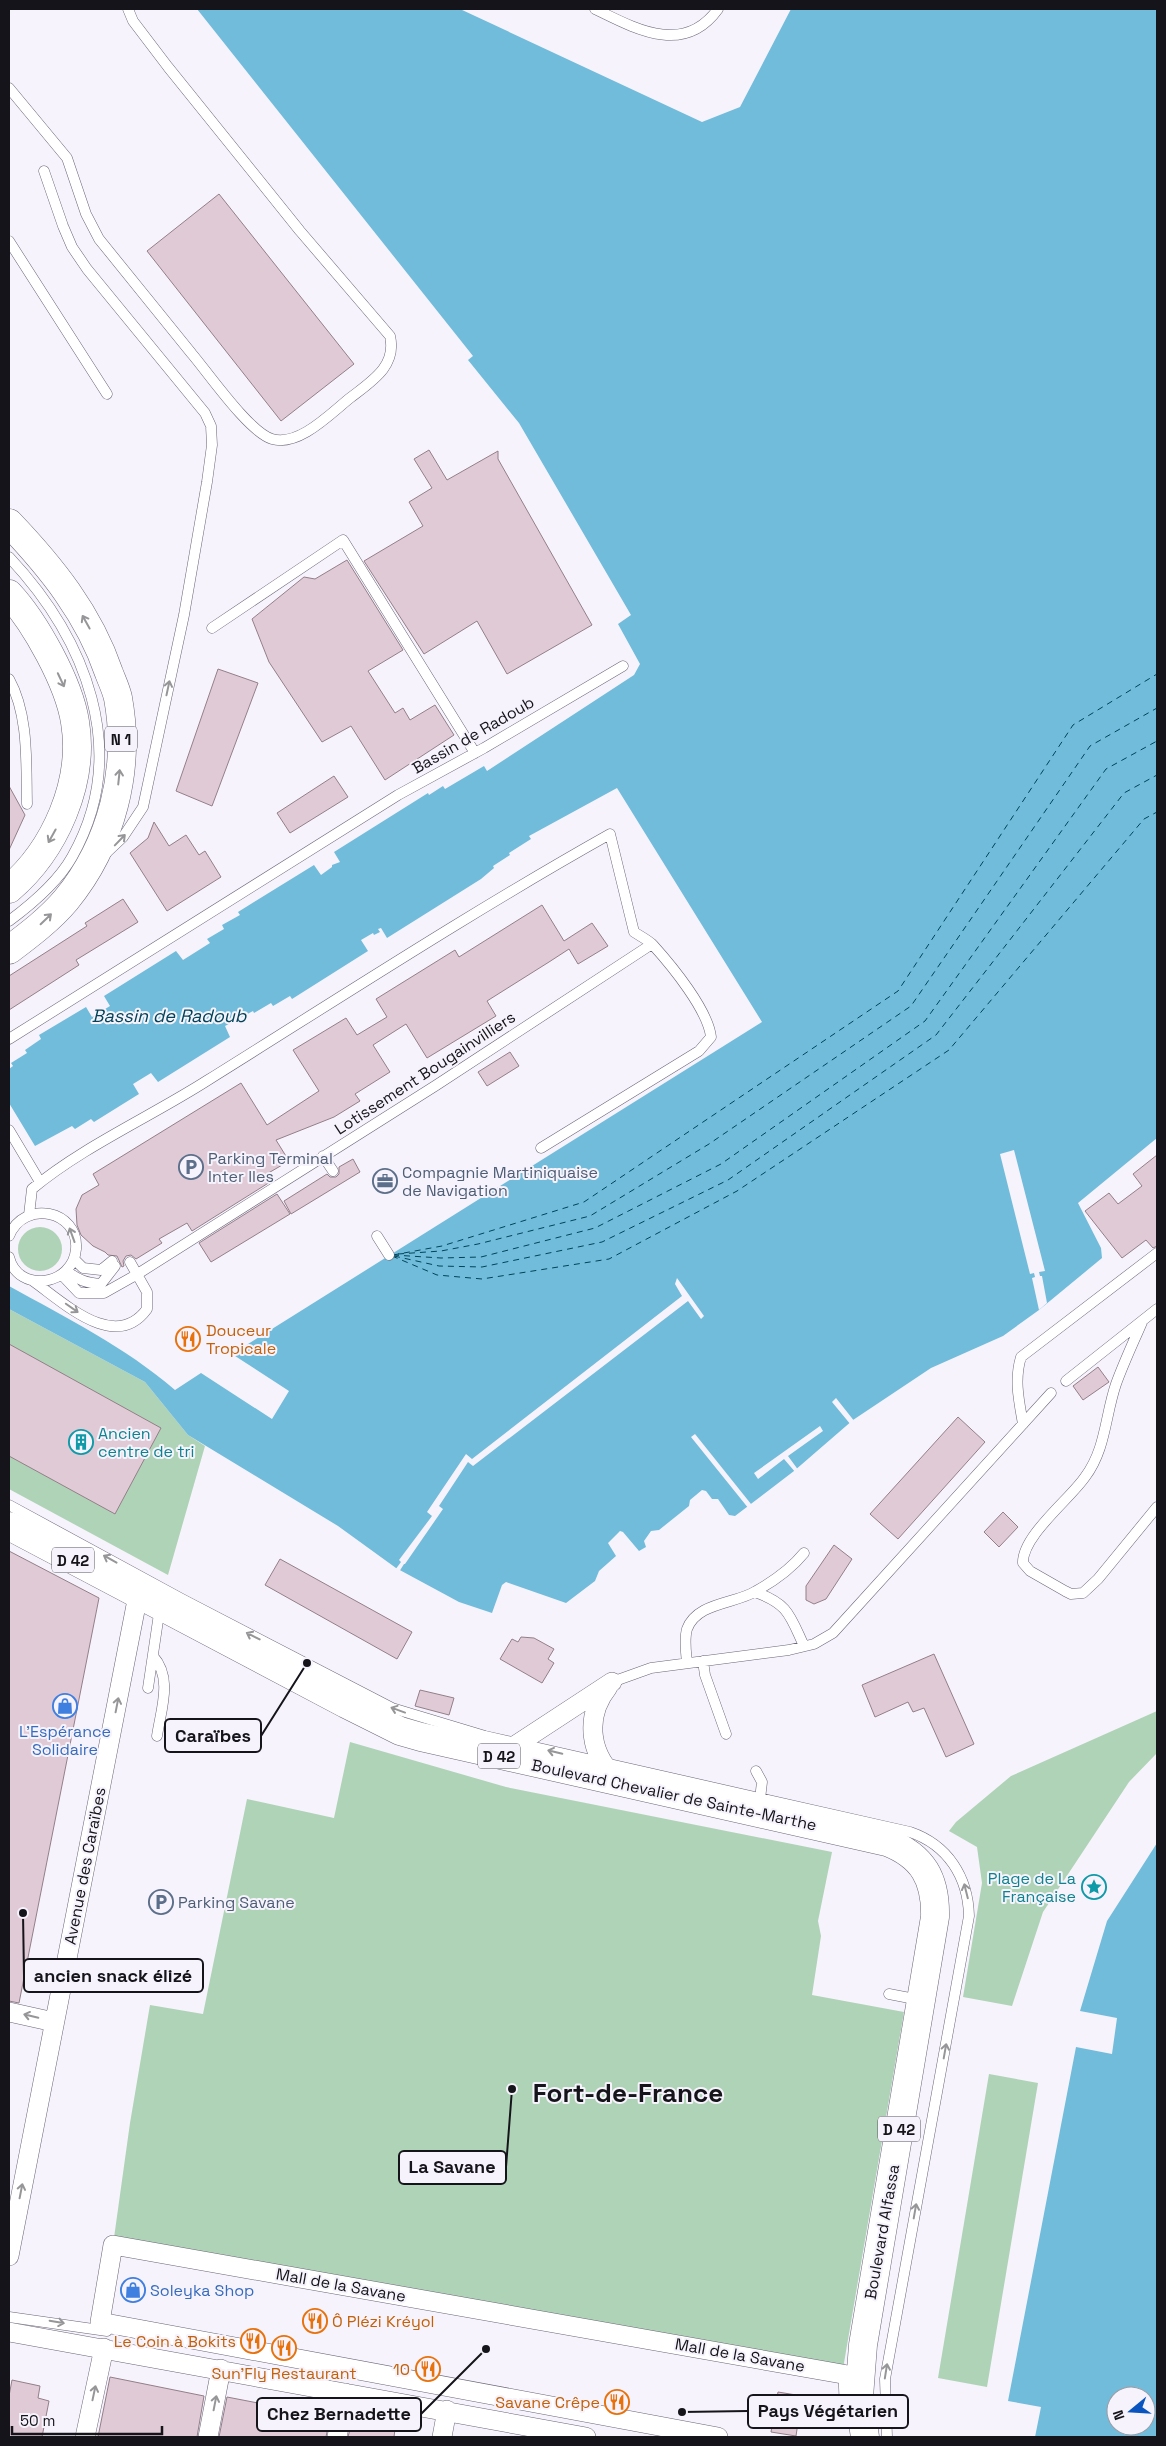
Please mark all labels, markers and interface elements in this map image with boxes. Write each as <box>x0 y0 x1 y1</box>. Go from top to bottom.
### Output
one-way arrow <box>81 615 90 630</box>
one-way arrow <box>57 672 66 687</box>
one-way arrow <box>164 680 173 696</box>
street label: Bassin de Radoub <box>408 691 538 779</box>
road number: N 1 <box>105 726 137 752</box>
one-way arrow <box>114 770 124 786</box>
one-way arrow <box>46 828 56 842</box>
one-way arrow <box>114 834 126 846</box>
one-way arrow <box>40 913 52 925</box>
water label: Bassin de Radoub <box>92 1004 248 1027</box>
street label: Lotissement Bougainvilliers <box>331 1007 519 1139</box>
place label: Parking Terminal Inter Iles <box>208 1148 333 1187</box>
parking icon: Parking Terminal Inter Iles <box>178 1154 204 1180</box>
place label: Compagnie Martiniquaise de Navigation <box>402 1162 598 1201</box>
office icon: Compagnie Martiniquaise de Navigation <box>372 1168 398 1194</box>
one-way arrow <box>67 1228 76 1243</box>
one-way arrow <box>65 1303 79 1313</box>
place label: Douceur Tropicale <box>206 1320 276 1359</box>
restaurant icon: Douceur Tropicale <box>175 1326 201 1352</box>
place label: Ancien centre de tri <box>98 1423 195 1462</box>
building icon: Ancien centre de tri <box>68 1429 94 1455</box>
road number: D 42 <box>52 1548 94 1572</box>
one-way arrow <box>104 1553 118 1563</box>
one-way arrow <box>246 1631 261 1641</box>
shop icon: L'Espérance Solidaire <box>52 1693 78 1719</box>
one-way arrow <box>113 1697 122 1713</box>
one-way arrow <box>391 1705 406 1714</box>
callout: Caraïbes <box>165 1719 261 1752</box>
place label: L'Espérance Solidaire <box>19 1721 111 1760</box>
text: Caraïbes <box>175 1724 251 1747</box>
road number: D 42 <box>478 1744 520 1768</box>
one-way arrow <box>547 1747 563 1756</box>
street label: Boulevard Chevalier de Sainte-Marthe <box>529 1754 819 1836</box>
street label: Avenue des Caraïbes <box>59 1786 111 1946</box>
place label: Plage de La Française <box>988 1868 1076 1907</box>
place icon: Plage de La Française <box>1081 1874 1107 1900</box>
one-way arrow <box>961 1884 971 1900</box>
parking icon: Parking Savane <box>148 1889 174 1915</box>
place label: Parking Savane <box>178 1892 295 1913</box>
callout: ancien snack élizé <box>24 1959 203 1992</box>
text: ancien snack élizé <box>34 1964 192 1987</box>
one-way arrow <box>24 2011 40 2021</box>
one-way arrow <box>940 2044 950 2060</box>
district label: Fort-de-France <box>533 2076 723 2110</box>
road number: D 42 <box>878 2116 920 2142</box>
callout: La Savane <box>399 2151 506 2184</box>
text: La Savane <box>408 2155 496 2178</box>
street label: Boulevard Alfassa <box>860 2163 904 2301</box>
one-way arrow <box>17 2183 26 2199</box>
one-way arrow <box>911 2204 921 2220</box>
street label: Mall de la Savane <box>274 2263 408 2307</box>
shop icon: Soleyka Shop <box>120 2277 146 2303</box>
place label: Soleyka Shop <box>150 2280 254 2301</box>
restaurant icon: Ô Plézi Kréyol <box>302 2308 328 2334</box>
place label: Ô Plézi Kréyol <box>332 2311 434 2332</box>
one-way arrow <box>49 2318 65 2328</box>
restaurant icon: Le Coin à Bokits <box>240 2328 266 2354</box>
place label: Le Coin à Bokits <box>114 2331 236 2352</box>
street label: Mall de la Savane <box>673 2333 807 2377</box>
restaurant icon: Sun'Fly Restaurant <box>271 2335 297 2361</box>
restaurant icon: 10 <box>415 2356 441 2382</box>
place label: 10 <box>393 2359 410 2380</box>
place label: Sun'Fly Restaurant <box>211 2363 357 2384</box>
one-way arrow <box>882 2364 892 2380</box>
one-way arrow <box>90 2385 99 2401</box>
north arrow <box>1106 2386 1156 2436</box>
restaurant icon: Savane Crêpe <box>604 2389 630 2415</box>
place label: Savane Crêpe <box>495 2392 600 2413</box>
callout: Pays Végétarien <box>748 2395 908 2428</box>
one-way arrow <box>210 2396 220 2412</box>
callout: Chez Bernadette <box>257 2398 421 2431</box>
text: Pays Végétarien <box>758 2399 898 2422</box>
text: Chez Bernadette <box>267 2402 411 2425</box>
scale bar <box>12 2404 162 2436</box>
text: N <box>1109 2408 1129 2422</box>
text: 50 m <box>20 2411 55 2430</box>

